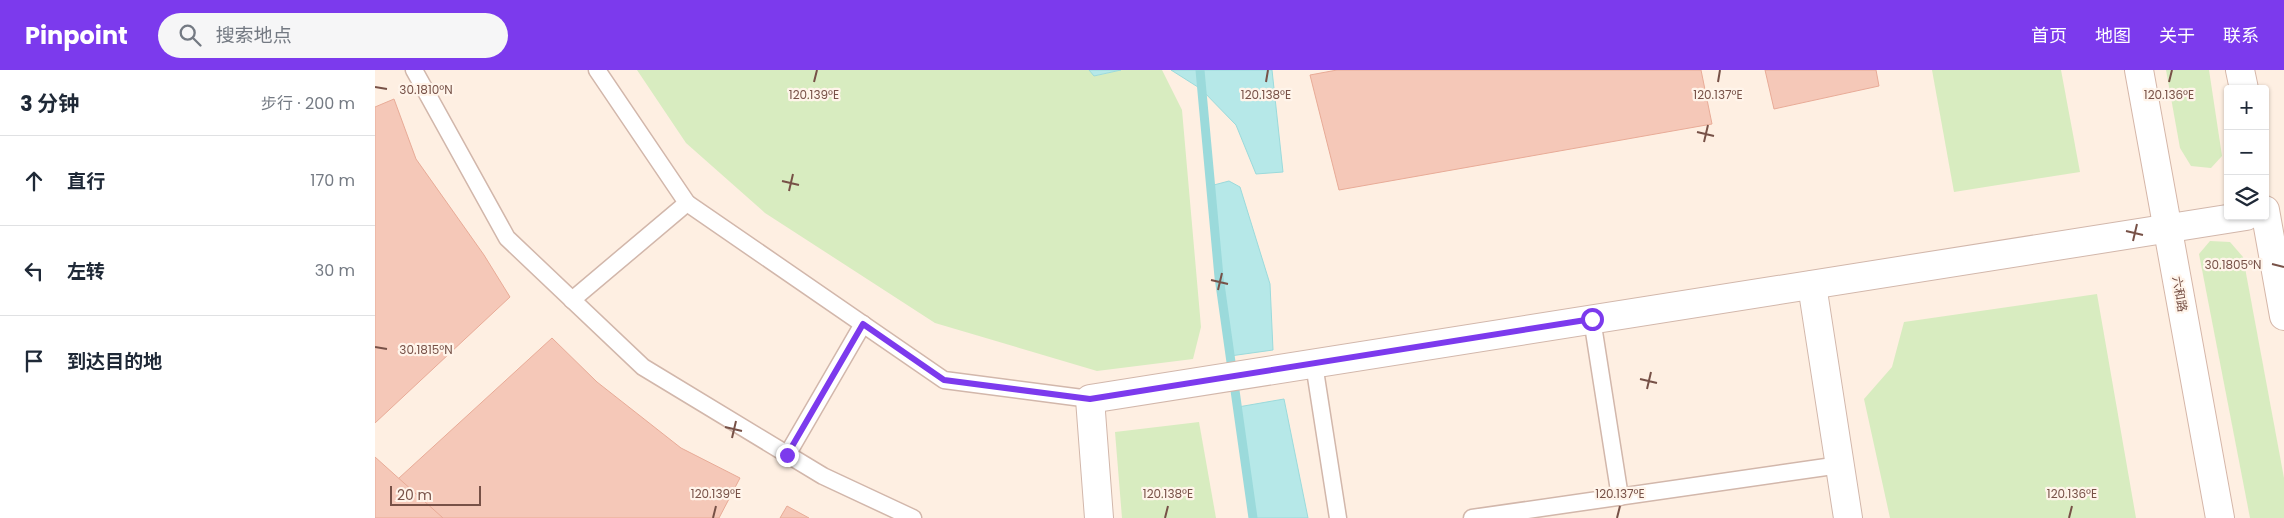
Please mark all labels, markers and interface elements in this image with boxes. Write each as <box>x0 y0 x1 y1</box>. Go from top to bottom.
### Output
search box <box>158 13 508 58</box>
text: Pinpoint <box>25 19 128 52</box>
icon: search <box>176 21 204 49</box>
text: 搜索地点 <box>216 22 292 49</box>
text: 首页 <box>2031 23 2067 48</box>
text: 地图 <box>2095 23 2131 48</box>
text: 关于 <box>2159 23 2195 48</box>
text: 联系 <box>2223 23 2259 48</box>
text: 30.1810°N <box>399 81 453 98</box>
map controls <box>2224 85 2269 220</box>
button: + <box>2224 85 2269 130</box>
text: 120.139°E <box>789 86 839 103</box>
text: 120.138°E <box>1241 86 1291 103</box>
text: 120.137°E <box>1693 86 1743 103</box>
text: 120.136°E <box>2144 86 2194 103</box>
text: 3 分钟 <box>20 89 79 118</box>
text: 步行 · 200 m <box>261 92 355 115</box>
button: − <box>2224 130 2269 175</box>
icon: ahead <box>20 167 48 195</box>
text: 直行 <box>67 168 105 195</box>
text: 170 m <box>310 169 355 192</box>
button: layers <box>2224 175 2269 220</box>
text: 30.1805°N <box>2205 256 2261 273</box>
icon: left <box>20 257 48 285</box>
text: 左转 <box>67 258 105 285</box>
text: 30 m <box>315 259 355 282</box>
street label: 六和路 <box>2169 275 2191 313</box>
route start <box>1581 308 1604 331</box>
text: 30.1815°N <box>399 341 453 358</box>
icon: arrive <box>20 347 48 375</box>
text: 到达目的地 <box>67 348 162 375</box>
route end <box>776 444 799 467</box>
scale bar <box>390 483 481 506</box>
text: 20 m <box>397 485 432 505</box>
text: 120.139°E <box>691 485 741 502</box>
text: 120.138°E <box>1143 485 1193 502</box>
text: 120.137°E <box>1595 485 1645 502</box>
text: 120.136°E <box>2047 485 2097 502</box>

